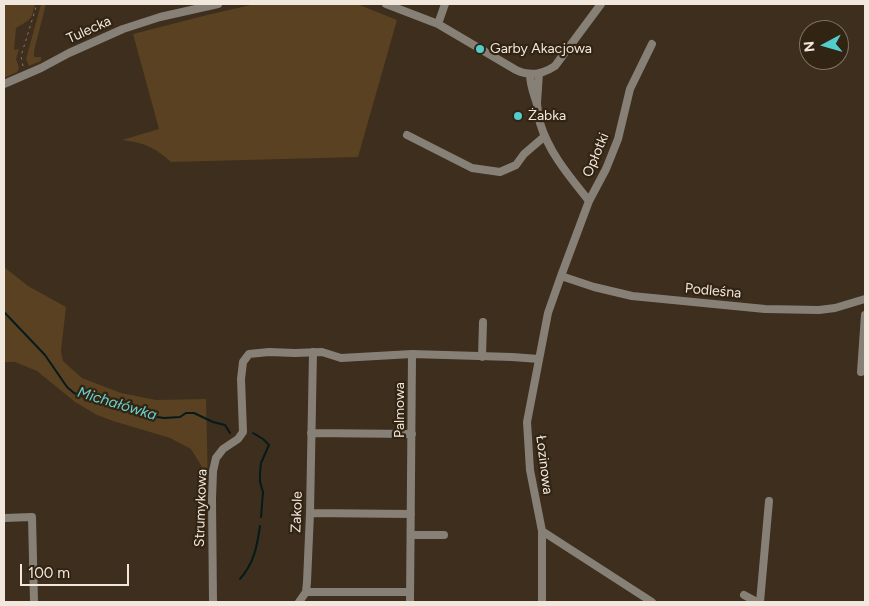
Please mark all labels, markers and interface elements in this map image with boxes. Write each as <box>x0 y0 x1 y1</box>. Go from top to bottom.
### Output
street label: Tulecka <box>64 13 114 47</box>
north arrow <box>799 20 849 70</box>
text: N <box>801 40 819 53</box>
place label: Garby Akacjowa <box>490 41 592 57</box>
marker: Garby Akacjowa <box>474 43 486 55</box>
place label: Żabka <box>528 108 566 124</box>
marker: Żabka <box>512 110 524 122</box>
street label: Opłotki <box>579 130 613 180</box>
street label: Podleśna <box>684 280 742 302</box>
street label: Palmowa <box>392 382 408 438</box>
water label: Michałówka <box>75 383 159 425</box>
street label: Łozinowa <box>532 435 556 495</box>
street label: Strumykowa <box>191 469 211 547</box>
street label: Zakole <box>288 491 306 533</box>
scale bar <box>22 554 131 586</box>
text: 100 m <box>28 564 70 582</box>

